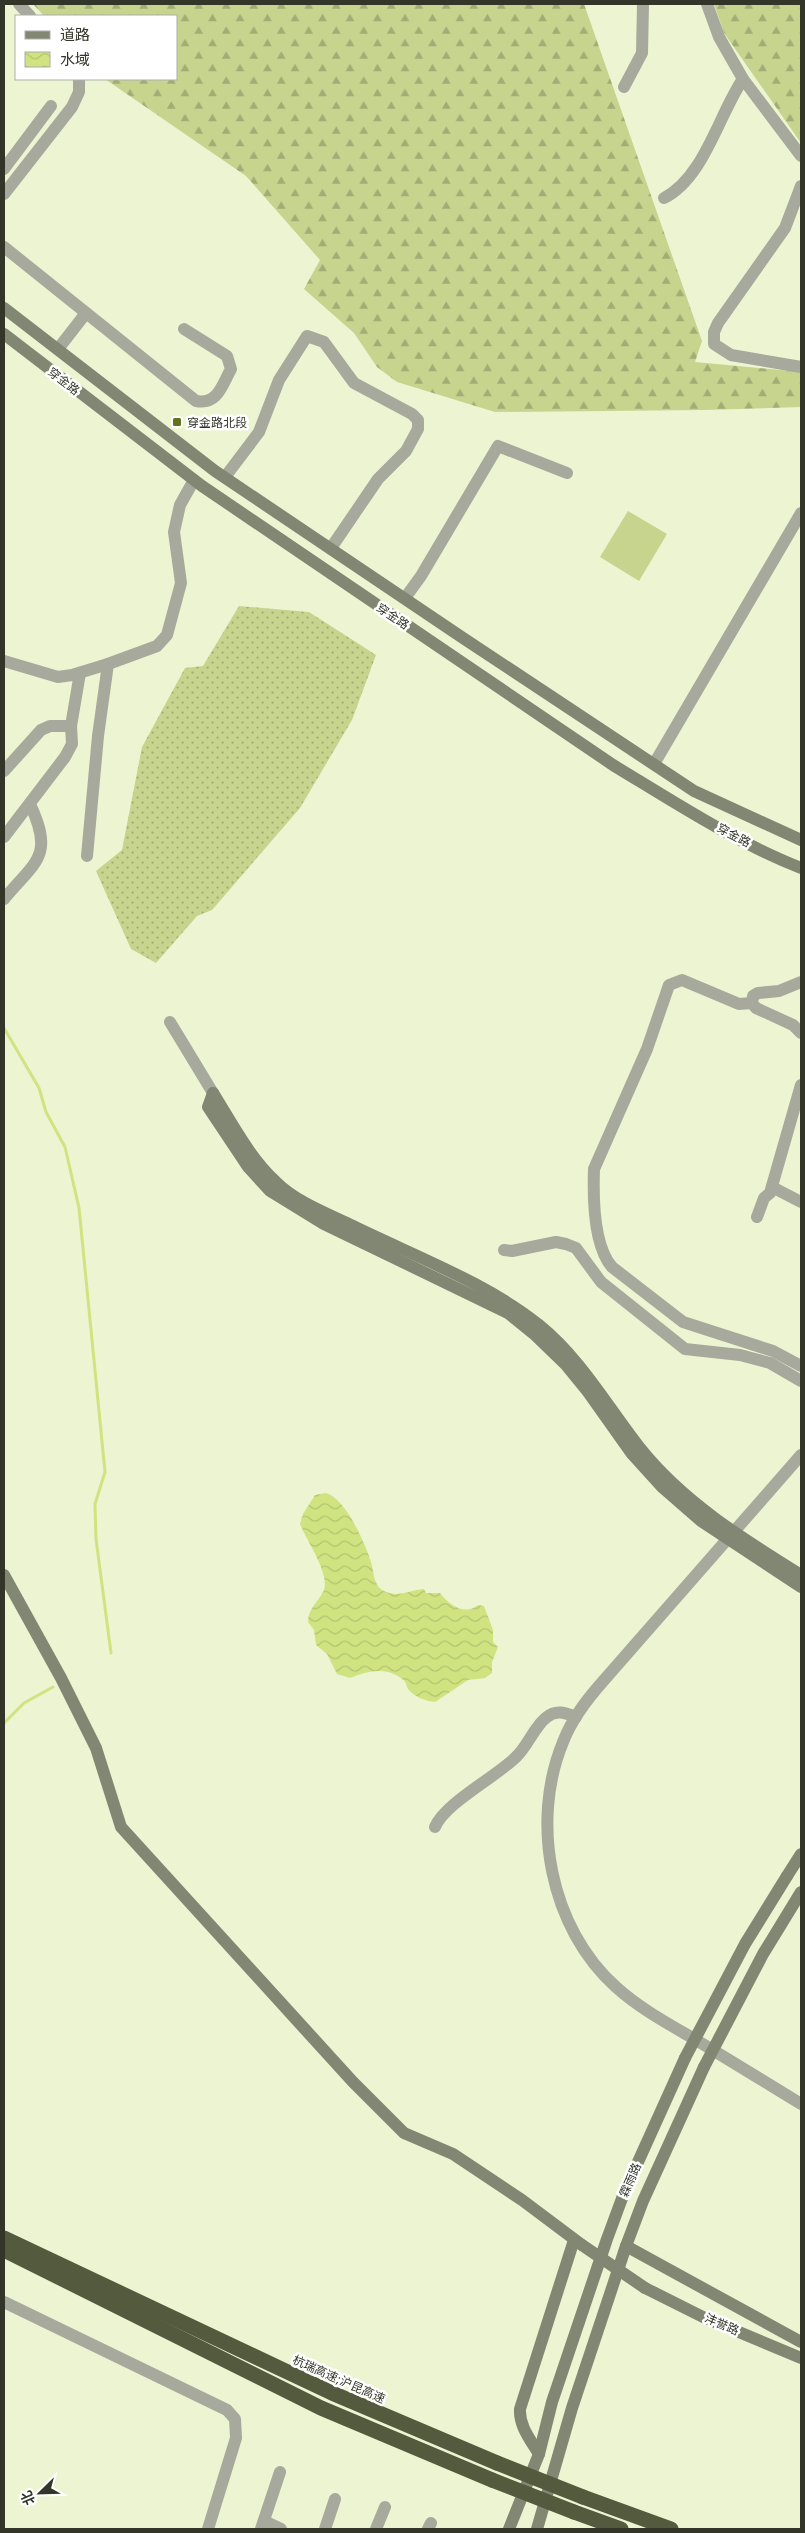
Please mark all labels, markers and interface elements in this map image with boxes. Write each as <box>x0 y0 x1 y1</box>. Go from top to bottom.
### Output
legend <box>15 15 178 80</box>
text: 道路 <box>60 25 90 44</box>
text: 水域 <box>60 50 90 69</box>
street label: 穿金路 <box>45 364 83 398</box>
place label: 穿金路北段 <box>187 415 247 430</box>
marker: 穿金路北段 <box>171 416 183 428</box>
street label: 穿金路 <box>374 600 412 632</box>
street label: 穿金路 <box>715 820 753 850</box>
street label: 霖雨路 <box>616 2160 644 2200</box>
street label: 沣誉路 <box>702 2310 742 2338</box>
street label: 杭瑞高速;沪昆高速 <box>290 2352 388 2406</box>
north arrow <box>15 2468 65 2518</box>
text: 北 <box>17 2489 38 2508</box>

